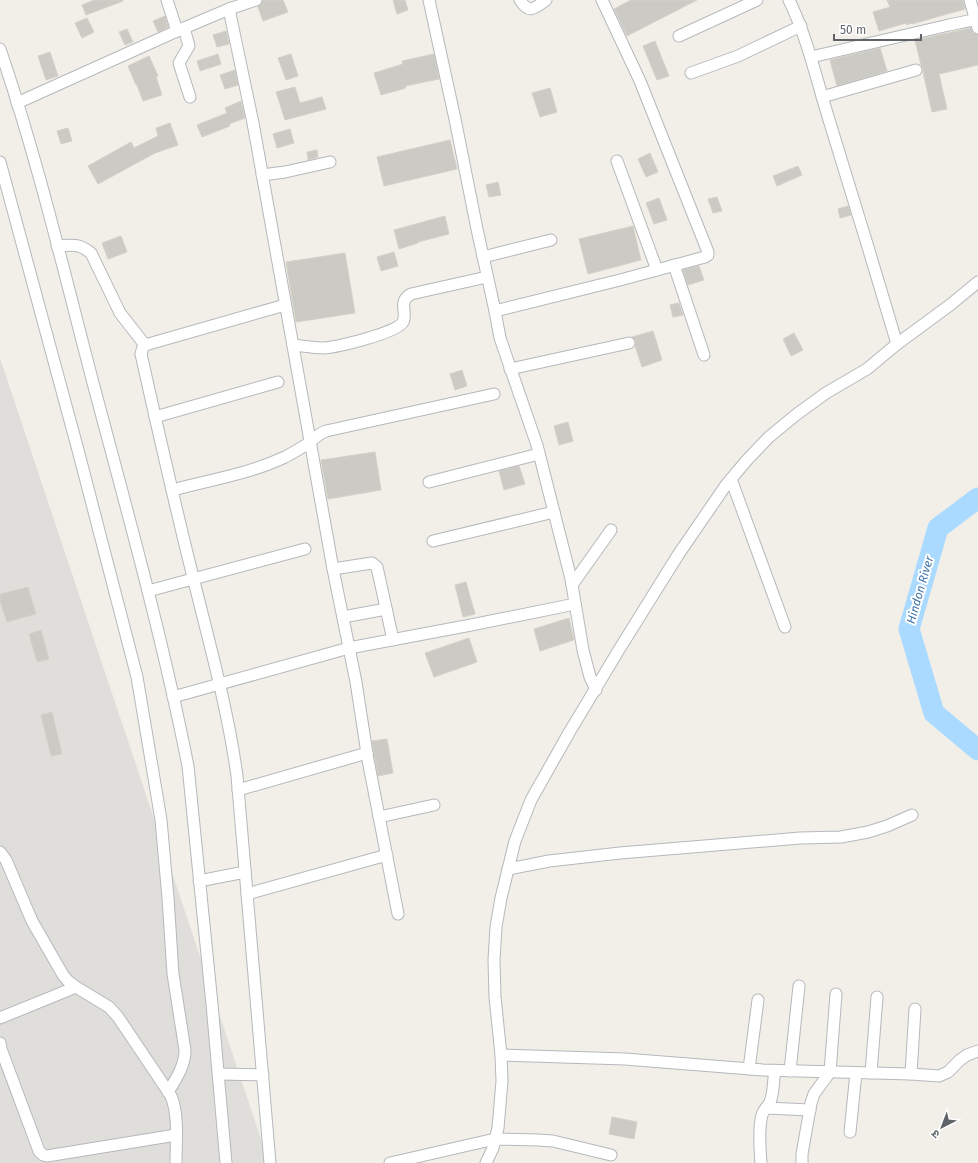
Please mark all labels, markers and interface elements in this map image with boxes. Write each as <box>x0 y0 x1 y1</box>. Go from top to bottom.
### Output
scale bar <box>834 16 921 42</box>
text: 50 m <box>840 23 866 37</box>
water label: Hindon River <box>904 554 936 625</box>
north arrow <box>922 1107 962 1147</box>
text: उ <box>928 1127 942 1141</box>

